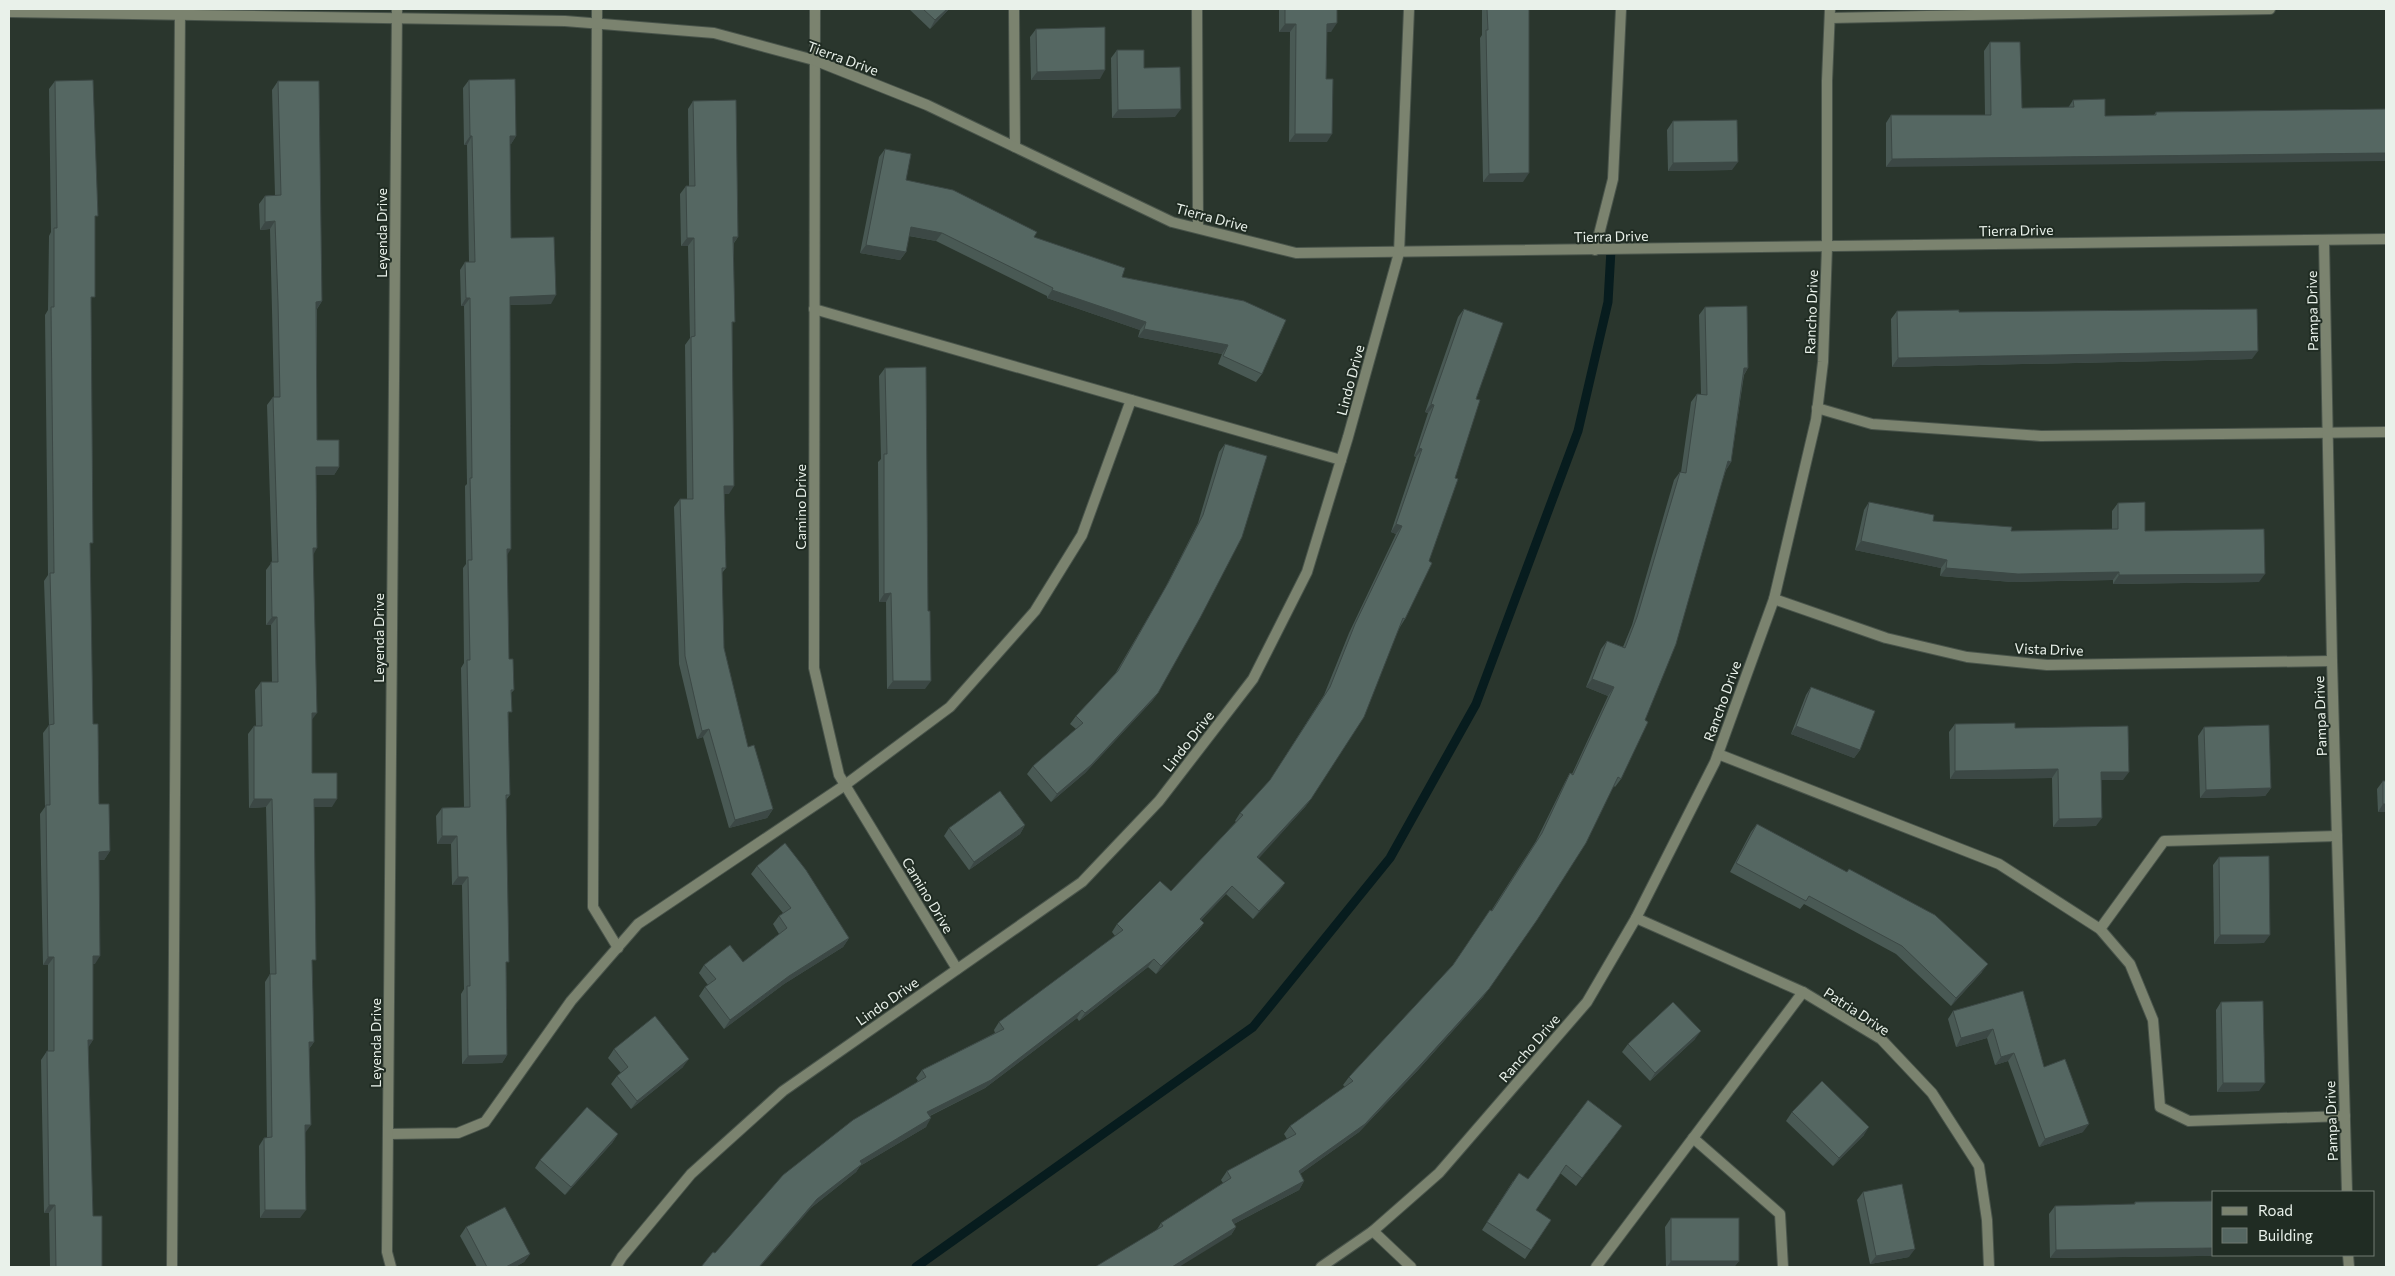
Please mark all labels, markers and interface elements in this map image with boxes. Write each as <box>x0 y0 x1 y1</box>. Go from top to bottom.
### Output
street label: Tierra Drive <box>805 37 881 79</box>
street label: Leyenda Drive <box>373 188 390 278</box>
street label: Tierra Drive <box>1174 199 1250 235</box>
street label: Tierra Drive <box>1978 221 2054 239</box>
street label: Tierra Drive <box>1573 227 1649 245</box>
street label: Rancho Drive <box>1801 269 1821 355</box>
street label: Pampa Drive <box>2303 271 2321 351</box>
street label: Lindo Drive <box>1332 343 1368 417</box>
street label: Camino Drive <box>792 464 809 550</box>
street label: Leyenda Drive <box>370 593 387 683</box>
street label: Vista Drive <box>2014 639 2084 659</box>
street label: Rancho Drive <box>1700 658 1744 744</box>
street label: Pampa Drive <box>2310 676 2330 756</box>
street label: Lindo Drive <box>1159 707 1217 775</box>
street label: Camino Drive <box>899 854 957 936</box>
street label: Lindo Drive <box>852 973 922 1029</box>
street label: Patria Drive <box>1821 983 1893 1039</box>
street label: Leyenda Drive <box>367 998 384 1088</box>
street label: Rancho Drive <box>1495 1011 1563 1085</box>
street label: Pampa Drive <box>2321 1081 2341 1161</box>
legend <box>2212 1191 2375 1256</box>
text: Road <box>2258 1201 2293 1219</box>
text: Building <box>2258 1226 2313 1244</box>

